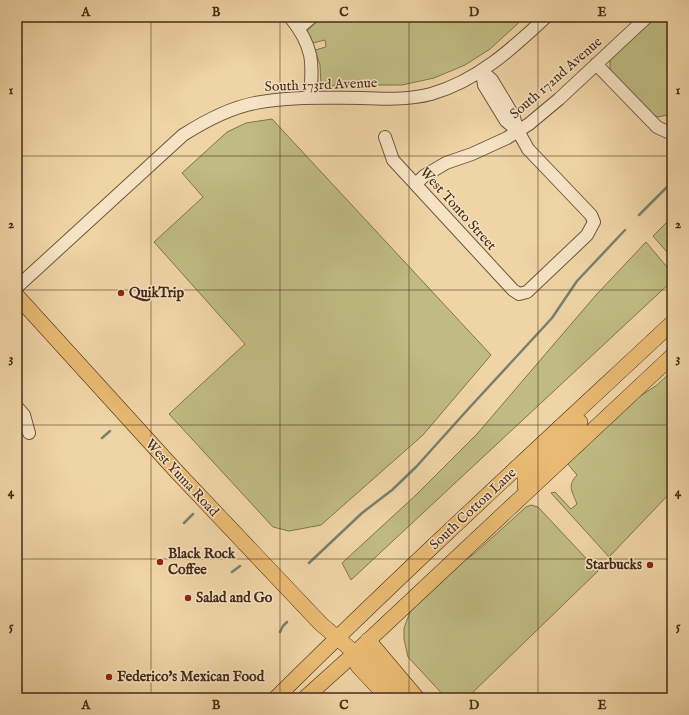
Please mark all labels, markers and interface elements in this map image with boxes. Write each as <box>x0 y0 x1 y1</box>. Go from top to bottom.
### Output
text: A <box>81 4 92 21</box>
text: B <box>212 4 221 21</box>
text: C <box>339 4 349 21</box>
text: D <box>469 4 480 21</box>
text: E <box>597 4 607 21</box>
street label: South 172nd Avenue <box>506 33 606 123</box>
street label: South 173rd Avenue <box>264 74 378 96</box>
text: 1 <box>9 82 14 99</box>
text: 1 <box>676 82 681 99</box>
street label: West Tonto Street <box>416 164 500 254</box>
text: 2 <box>8 216 14 233</box>
text: 2 <box>675 216 681 233</box>
place label: QuikTrip <box>129 284 185 302</box>
marker: QuikTrip <box>116 288 126 298</box>
text: 3 <box>9 350 14 367</box>
text: 3 <box>676 350 681 367</box>
street label: West Yuma Road <box>141 435 223 521</box>
street label: South Cotton Lane <box>426 464 521 554</box>
text: 4 <box>8 484 15 501</box>
text: 4 <box>675 484 682 501</box>
place label: Black Rock Coffee <box>168 545 236 579</box>
place label: Starbucks <box>586 556 642 574</box>
marker: Black Rock Coffee <box>155 557 165 567</box>
marker: Starbucks <box>645 560 655 570</box>
place label: Salad and Go <box>196 589 273 607</box>
marker: Salad and Go <box>183 593 193 603</box>
text: 5 <box>9 618 14 635</box>
text: 5 <box>676 618 681 635</box>
place label: Federico's Mexican Food <box>117 668 265 686</box>
marker: Federico's Mexican Food <box>104 672 114 682</box>
text: A <box>81 697 92 714</box>
text: B <box>212 697 221 714</box>
text: C <box>339 697 349 714</box>
text: D <box>469 697 480 714</box>
text: E <box>597 697 607 714</box>

